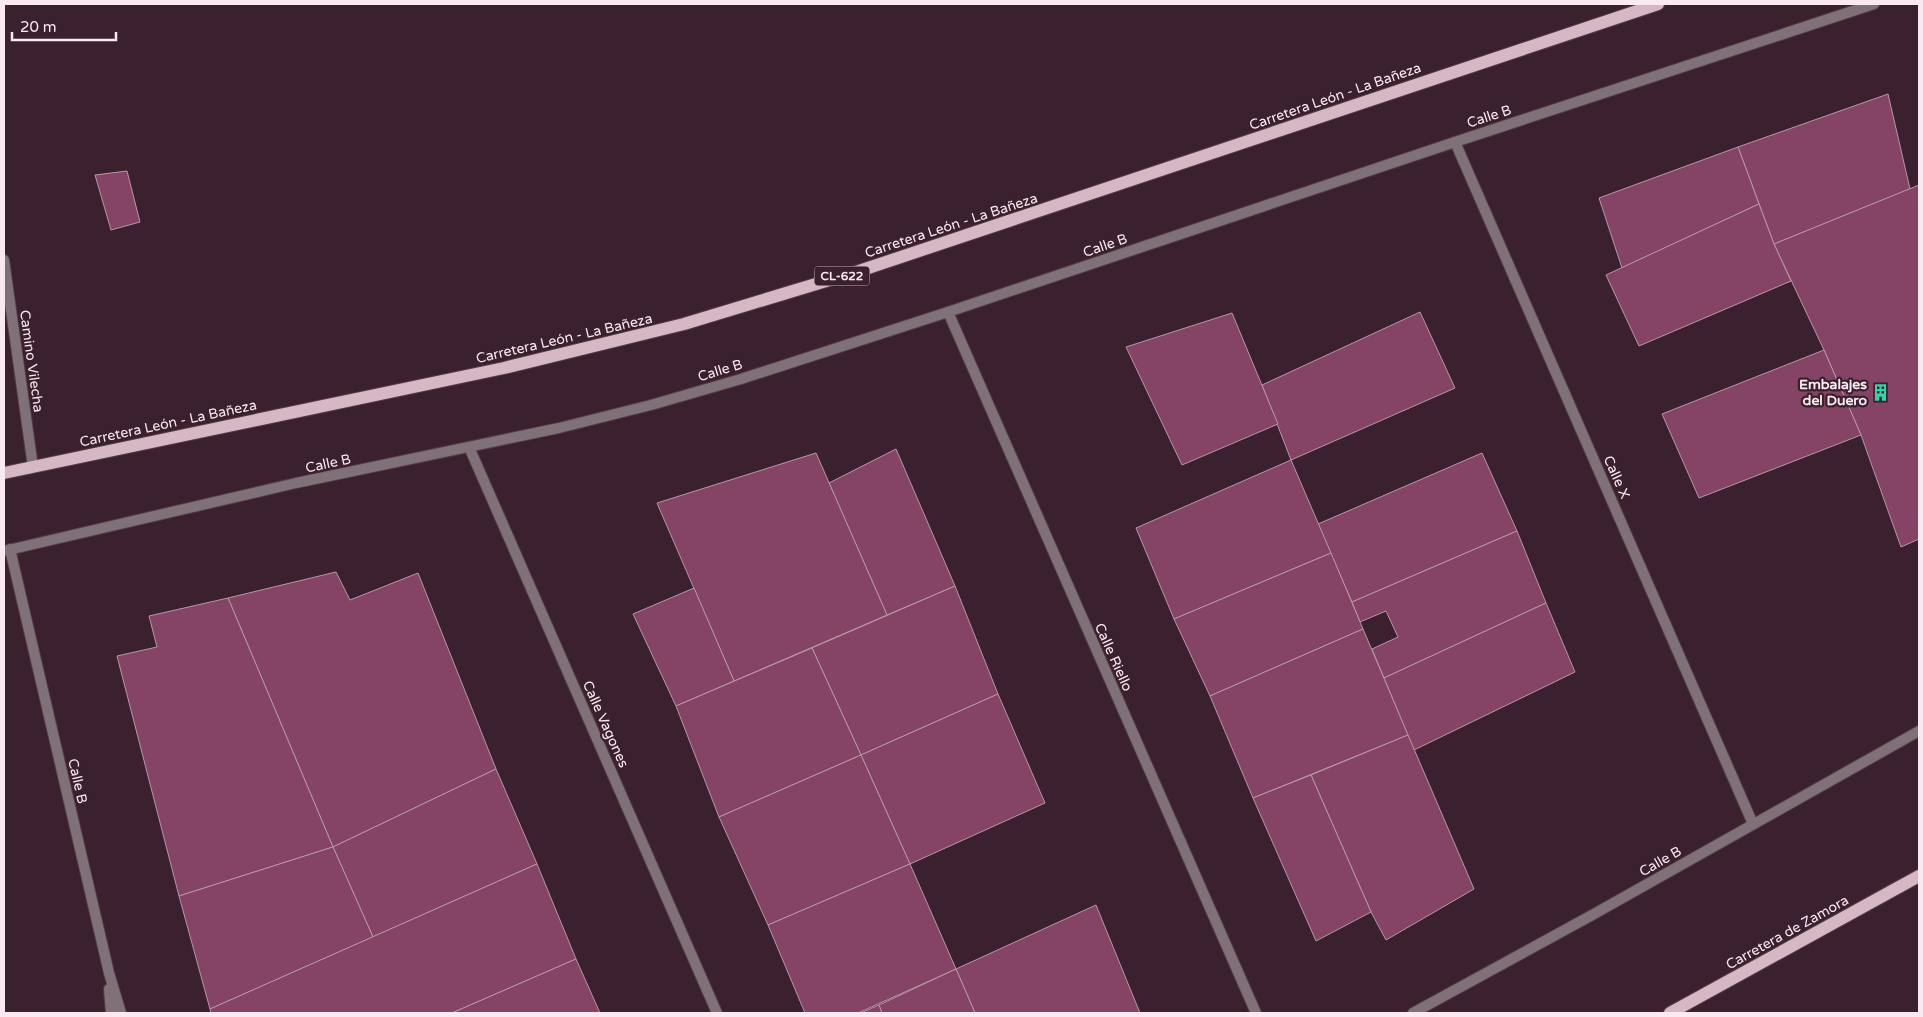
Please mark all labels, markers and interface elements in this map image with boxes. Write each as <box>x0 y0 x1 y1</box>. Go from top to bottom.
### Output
scale bar <box>12 10 116 42</box>
text: 20 m <box>20 18 57 36</box>
street label: Carretera León - La Bañeza <box>1247 59 1423 134</box>
street label: Calle B <box>1465 101 1514 132</box>
street label: Carretera León - La Bañeza <box>863 189 1040 261</box>
street label: Calle B <box>1081 230 1130 261</box>
road number: CL-622 <box>814 266 870 286</box>
street label: Camino Vilecha <box>16 309 47 413</box>
street label: Carretera León - La Bañeza <box>474 310 654 367</box>
street label: Calle B <box>696 356 745 385</box>
place label: Embalajes del Duero <box>1799 376 1867 409</box>
building icon: Embalajes del Duero <box>1871 382 1891 402</box>
street label: Carretera León - La Bañeza <box>78 396 258 451</box>
street label: Calle B <box>304 450 352 477</box>
street label: Calle X <box>1600 453 1634 501</box>
street label: Calle Riello <box>1091 620 1136 694</box>
street label: Calle Vagones <box>579 678 632 771</box>
street label: Calle B <box>64 757 91 805</box>
street label: Calle B <box>1636 843 1684 880</box>
street label: Carretera de Zamora <box>1723 892 1852 973</box>

